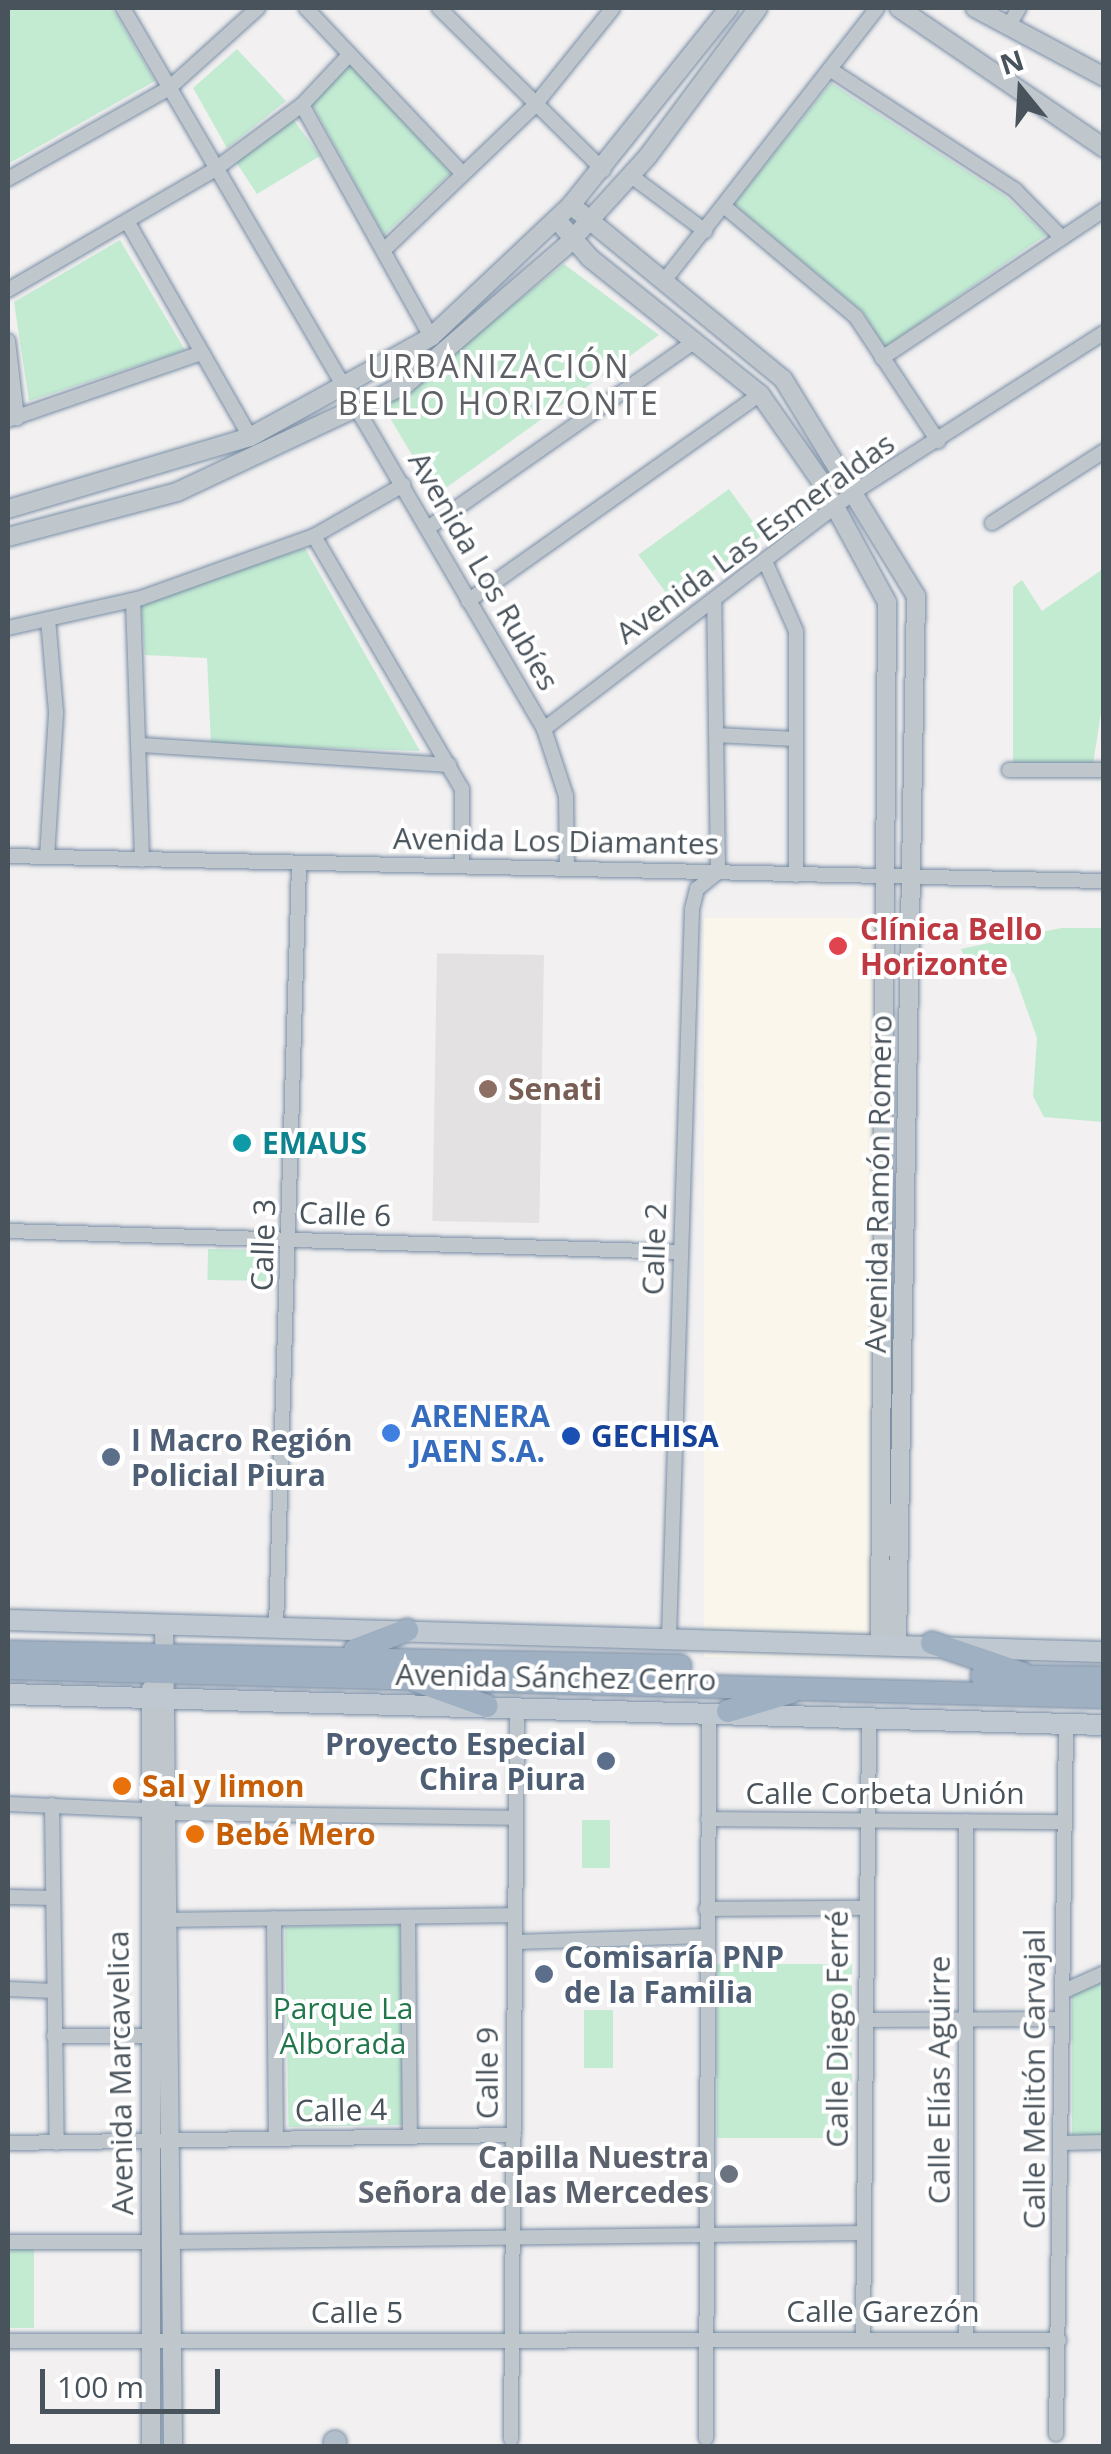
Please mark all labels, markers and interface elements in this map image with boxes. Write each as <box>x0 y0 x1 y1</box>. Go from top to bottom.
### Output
north arrow <box>971 40 1071 140</box>
text: N <box>995 40 1028 83</box>
district label: URBANIZACIÓN BELLO HORIZONTE <box>338 348 660 423</box>
street label: Avenida Las Esmeraldas <box>609 425 901 651</box>
street label: Avenida Los Rubíes <box>401 445 567 697</box>
street label: Avenida Los Diamantes <box>393 820 719 862</box>
place label: Clínica Bello Horizonte <box>860 911 1042 982</box>
marker: Clínica Bello Horizonte <box>825 933 851 959</box>
street label: Avenida Ramón Romero <box>857 1015 899 1353</box>
place label: Senati <box>508 1071 602 1107</box>
marker: Senati <box>477 1078 499 1100</box>
place label: EMAUS <box>262 1125 367 1161</box>
marker: EMAUS <box>231 1132 253 1154</box>
street label: Calle 6 <box>298 1194 392 1234</box>
street label: Calle 3 <box>243 1198 283 1292</box>
street label: Calle 2 <box>634 1202 674 1296</box>
place label: ARENERA JAEN S.A. <box>411 1398 550 1468</box>
place label: GECHISA <box>591 1418 719 1454</box>
place label: I Macro Región Policial Piura <box>131 1422 352 1492</box>
marker: ARENERA JAEN S.A. <box>380 1422 402 1444</box>
marker: GECHISA <box>560 1425 582 1447</box>
marker: I Macro Región Policial Piura <box>100 1446 122 1468</box>
street label: Avenida Sánchez Cerro <box>395 1656 717 1698</box>
place label: Proyecto Especial Chira Piura <box>325 1726 586 1796</box>
marker: Proyecto Especial Chira Piura <box>595 1750 617 1772</box>
place label: Sal y limon <box>142 1768 305 1804</box>
marker: Sal y limon <box>111 1775 133 1797</box>
street label: Calle Corbeta Unión <box>745 1775 1025 1811</box>
place label: Bebé Mero <box>215 1816 376 1852</box>
marker: Bebé Mero <box>184 1823 206 1845</box>
street label: Calle Diego Ferré <box>819 1910 855 2148</box>
street label: Calle Melitón Carvajal <box>1016 1929 1052 2229</box>
street label: Avenida Marcavelica <box>100 1930 140 2216</box>
place label: Comisaría PNP de la Familia <box>564 1939 784 2010</box>
street label: Calle Elías Aguirre <box>921 1956 957 2204</box>
marker: Comisaría PNP de la Familia <box>533 1963 555 1985</box>
park label: Parque La Alborada <box>273 1990 413 2060</box>
street label: Calle 9 <box>469 2027 505 2119</box>
street label: Calle 4 <box>294 2091 388 2129</box>
place label: Capilla Nuestra Señora de las Mercedes <box>358 2139 709 2210</box>
marker: Capilla Nuestra Señora de las Mercedes <box>718 2163 740 2185</box>
street label: Calle Garezón <box>786 2293 980 2329</box>
street label: Calle 5 <box>311 2294 403 2330</box>
scale bar <box>45 2349 225 2411</box>
text: 100 m <box>57 2366 144 2407</box>

